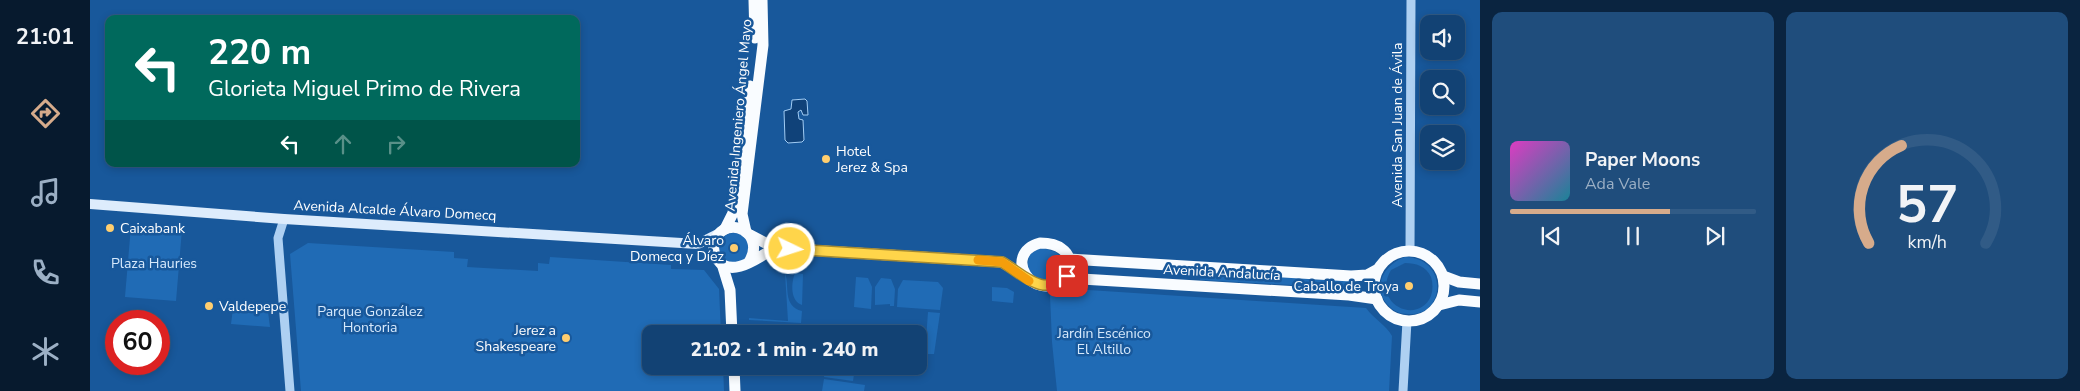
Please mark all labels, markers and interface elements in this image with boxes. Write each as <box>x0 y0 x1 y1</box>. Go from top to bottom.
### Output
map controls <box>1420 15 1465 170</box>
button: sound <box>1420 15 1465 60</box>
street label: Avenida Ingeniero Ángel Mayo <box>721 18 756 212</box>
text: 21:01 <box>16 22 74 52</box>
text: 220 m <box>208 29 311 76</box>
icon: left <box>125 35 190 100</box>
street label: Avenida San Juan de Ávila <box>1388 43 1407 207</box>
button: search <box>1420 70 1465 115</box>
text: Glorieta Miguel Primo de Rivera <box>208 74 521 104</box>
icon: directions <box>28 96 63 131</box>
button: layers <box>1420 125 1465 170</box>
icon: left <box>276 130 304 158</box>
icon: ahead <box>329 130 357 158</box>
icon: right <box>382 130 410 158</box>
place label: Hotel Jerez & Spa <box>835 142 908 177</box>
text: Paper Moons <box>1585 147 1700 173</box>
marker: Hotel Jerez & Spa <box>820 153 832 165</box>
text: 57 <box>1896 169 1958 240</box>
text: Ada Vale <box>1585 173 1650 195</box>
icon: music <box>28 175 63 210</box>
street label: Avenida Alcalde Álvaro Domecq <box>293 196 497 225</box>
place label: Caixabank <box>120 219 186 238</box>
marker: Caixabank <box>104 222 116 234</box>
position arrow <box>763 222 815 274</box>
icon: previous <box>1537 222 1565 250</box>
icon: pause <box>1619 222 1647 250</box>
icon: next <box>1701 222 1729 250</box>
text: km/h <box>1907 230 1947 254</box>
place label: Álvaro Domecq y Díez <box>630 231 725 266</box>
marker: Álvaro Domecq y Díez <box>728 242 740 254</box>
park label: Plaza Hauries <box>111 254 197 273</box>
icon: phone <box>28 255 63 290</box>
pin <box>1046 255 1088 297</box>
street label: Avenida Andalucía <box>1163 260 1281 285</box>
icon: arrive <box>1053 262 1081 290</box>
place label: Caballo de Troya <box>1294 277 1399 296</box>
marker: Caballo de Troya <box>1403 280 1415 292</box>
place label: Valdepepe <box>218 297 286 316</box>
marker: Valdepepe <box>203 300 215 312</box>
park label: Parque González Hontoria <box>317 302 423 337</box>
speed limit sign: 60 <box>105 310 170 375</box>
place label: Jerez a Shakespeare <box>476 321 556 356</box>
park label: Jardín Escénico El Altillo <box>1056 324 1151 359</box>
marker: Jerez a Shakespeare <box>560 332 572 344</box>
icon: climate <box>28 334 63 369</box>
text: 21:02 · 1 min · 240 m <box>691 337 878 363</box>

